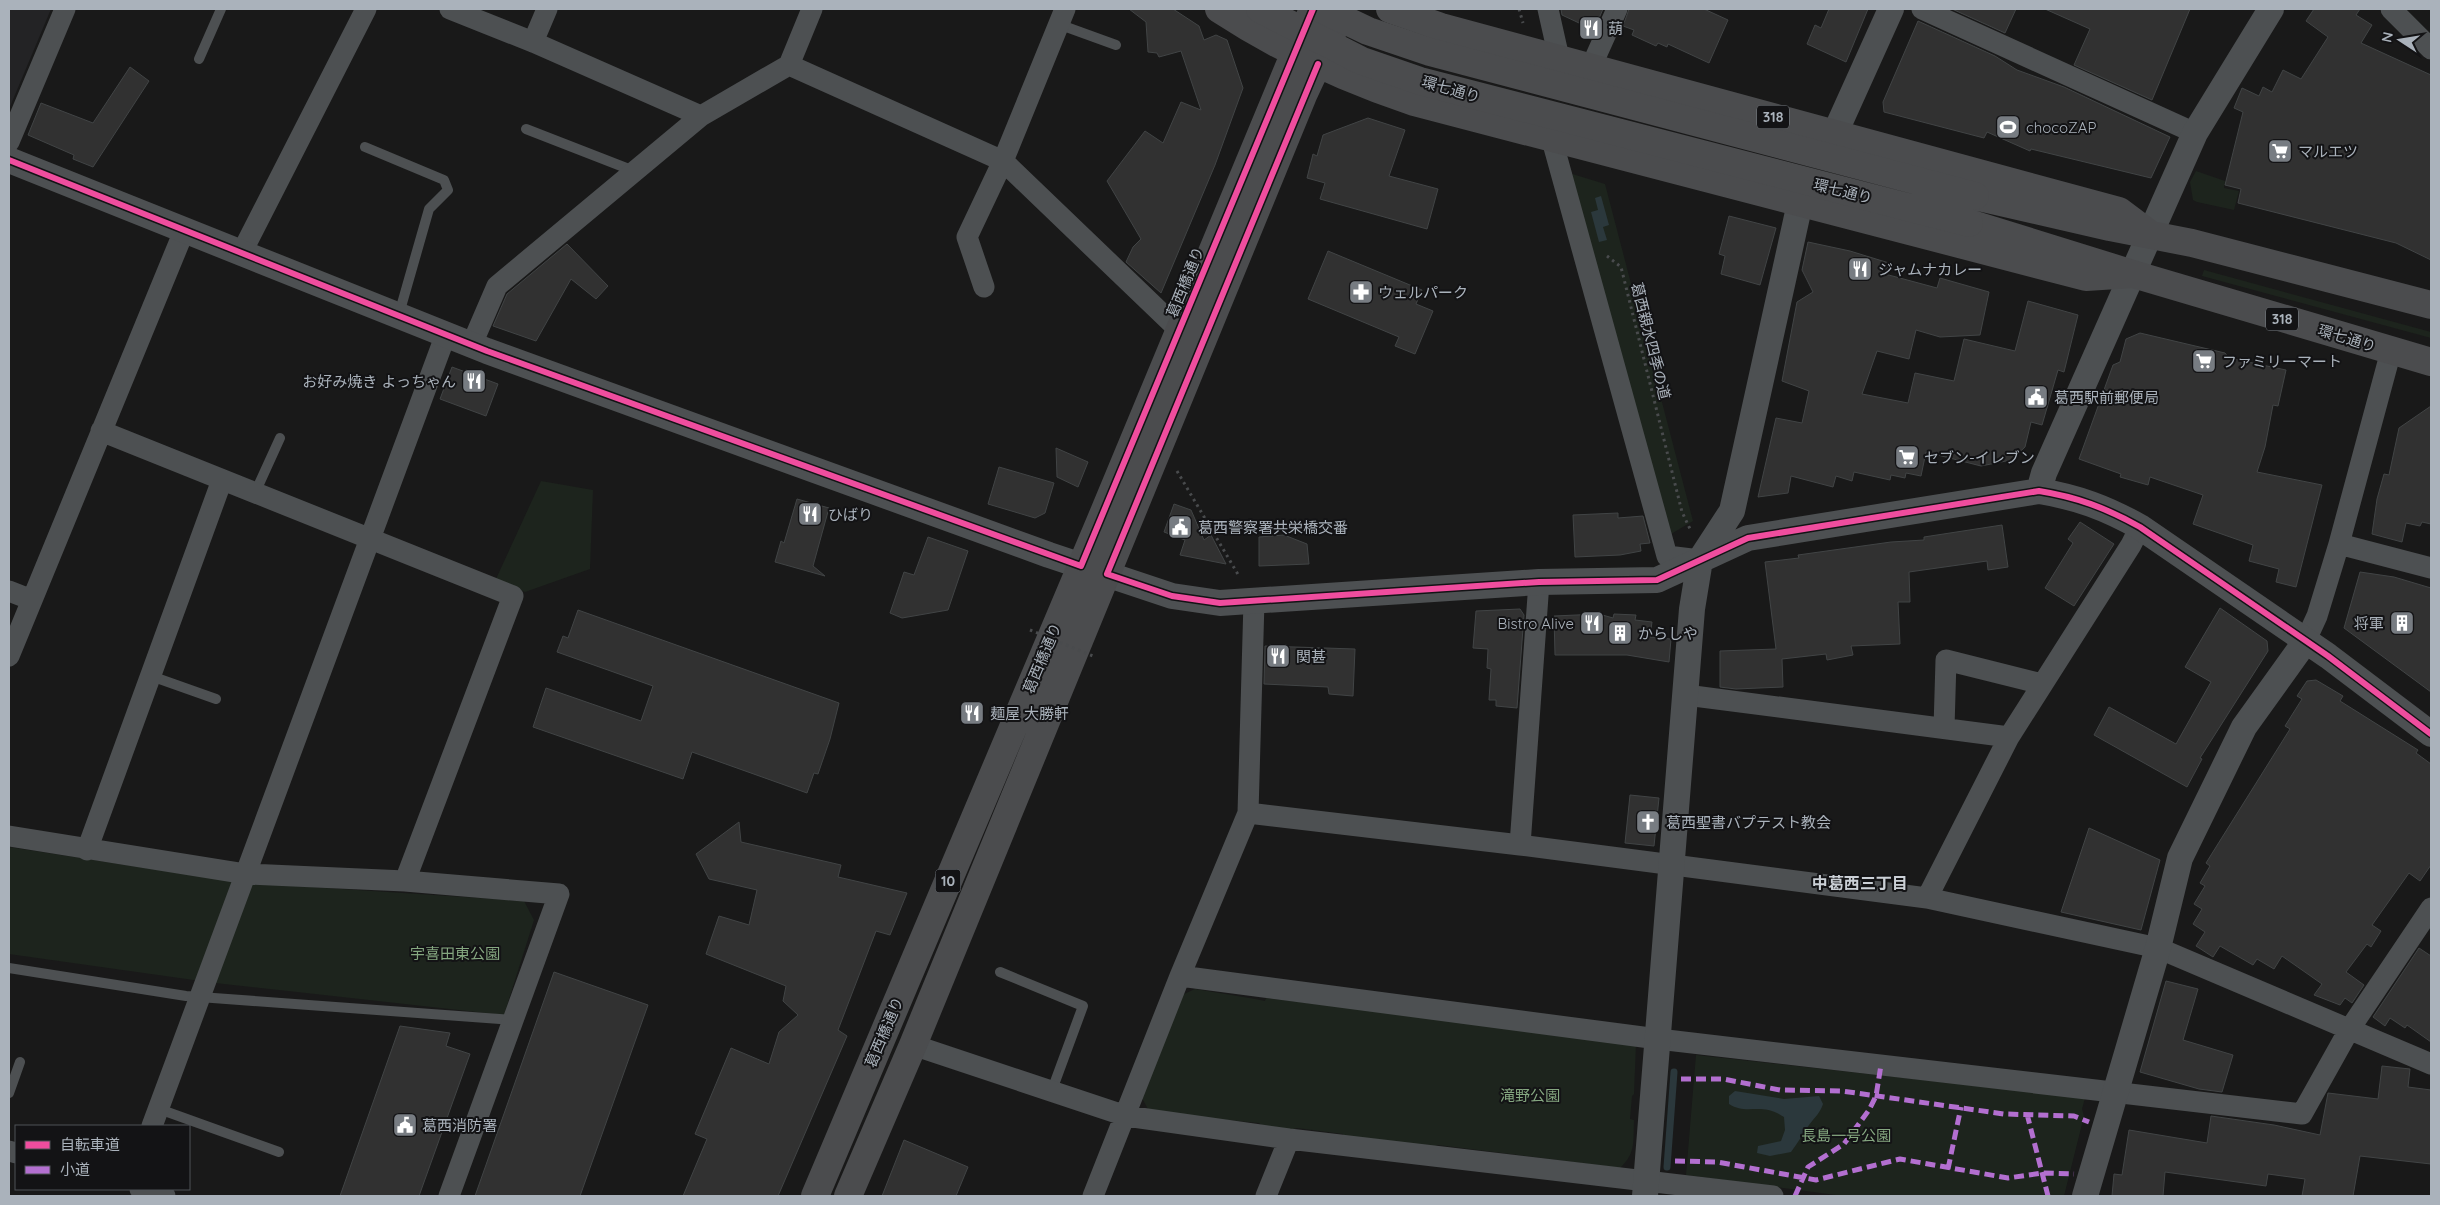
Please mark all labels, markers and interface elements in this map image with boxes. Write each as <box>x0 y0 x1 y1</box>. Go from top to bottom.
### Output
restaurant icon: 葫 <box>1578 15 1604 41</box>
north arrow <box>2375 15 2425 65</box>
place label: 葫 <box>1608 19 1623 38</box>
text: N <box>2377 30 2397 44</box>
street label: 環七通り <box>1420 72 1482 106</box>
road number: 318 <box>1757 105 1789 128</box>
sports icon: chocoZAP <box>1995 114 2021 140</box>
place label: chocoZAP <box>2026 118 2096 137</box>
supermarket icon: マルエツ <box>2267 138 2293 164</box>
place label: マルエツ <box>2298 142 2358 161</box>
street label: 環七通り <box>1812 175 1874 207</box>
street label: 葛西橋通り <box>1162 244 1208 320</box>
restaurant icon: ジャムナカレー <box>1847 256 1873 282</box>
place label: ジャムナカレー <box>1878 260 1982 279</box>
pharmacy icon: ウェルパーク <box>1348 279 1374 305</box>
street label: 葛西親水四季の道 <box>1627 280 1675 402</box>
place label: ウェルパーク <box>1378 283 1468 302</box>
road number: 318 <box>2266 308 2298 330</box>
street label: 環七通り <box>2316 320 2378 356</box>
supermarket icon: ファミリーマート <box>2191 348 2217 374</box>
place label: ファミリーマート <box>2222 352 2342 371</box>
restaurant icon: お好み焼き よっちゃん <box>461 368 487 394</box>
place label: お好み焼き よっちゃん <box>302 372 456 391</box>
public building icon: 葛西駅前郵便局 <box>2023 384 2049 410</box>
place label: 葛西駅前郵便局 <box>2054 388 2159 407</box>
supermarket icon: セブン-イレブン <box>1894 444 1920 470</box>
place label: セブン-イレブン <box>1924 448 2035 467</box>
restaurant icon: ひばり <box>797 501 823 527</box>
place label: ひばり <box>828 505 873 524</box>
public building icon: 葛西警察署共栄橋交番 <box>1167 514 1193 540</box>
place label: 葛西警察署共栄橋交番 <box>1198 518 1348 537</box>
restaurant icon: Bistro Alive <box>1579 610 1605 636</box>
building icon: 将軍 <box>2389 610 2415 636</box>
place label: Bistro Alive <box>1498 614 1574 633</box>
place label: 将軍 <box>2354 614 2384 633</box>
street label: 葛西橋通り <box>1019 620 1065 696</box>
building icon: からしや <box>1607 620 1633 646</box>
place label: からしや <box>1638 624 1698 643</box>
restaurant icon: 関甚 <box>1265 643 1291 669</box>
place label: 関甚 <box>1296 647 1326 666</box>
restaurant icon: 麺屋 大勝軒 <box>959 700 985 726</box>
place label: 麺屋 大勝軒 <box>990 704 1069 723</box>
church icon: 葛西聖書バプテスト教会 <box>1635 809 1661 835</box>
place label: 葛西聖書バプテスト教会 <box>1666 813 1831 832</box>
road number: 10 <box>936 869 960 892</box>
district label: 中葛西三丁目 <box>1812 873 1908 893</box>
park label: 宇喜田東公園 <box>410 944 500 963</box>
street label: 葛西橋通り <box>861 994 907 1070</box>
park label: 滝野公園 <box>1500 1086 1560 1105</box>
public building icon: 葛西消防署 <box>392 1112 418 1138</box>
place label: 葛西消防署 <box>422 1116 497 1135</box>
legend <box>15 1125 190 1190</box>
park label: 長島一号公園 <box>1801 1126 1891 1145</box>
text: 自転車道 <box>60 1135 120 1154</box>
text: 小道 <box>60 1160 90 1179</box>

